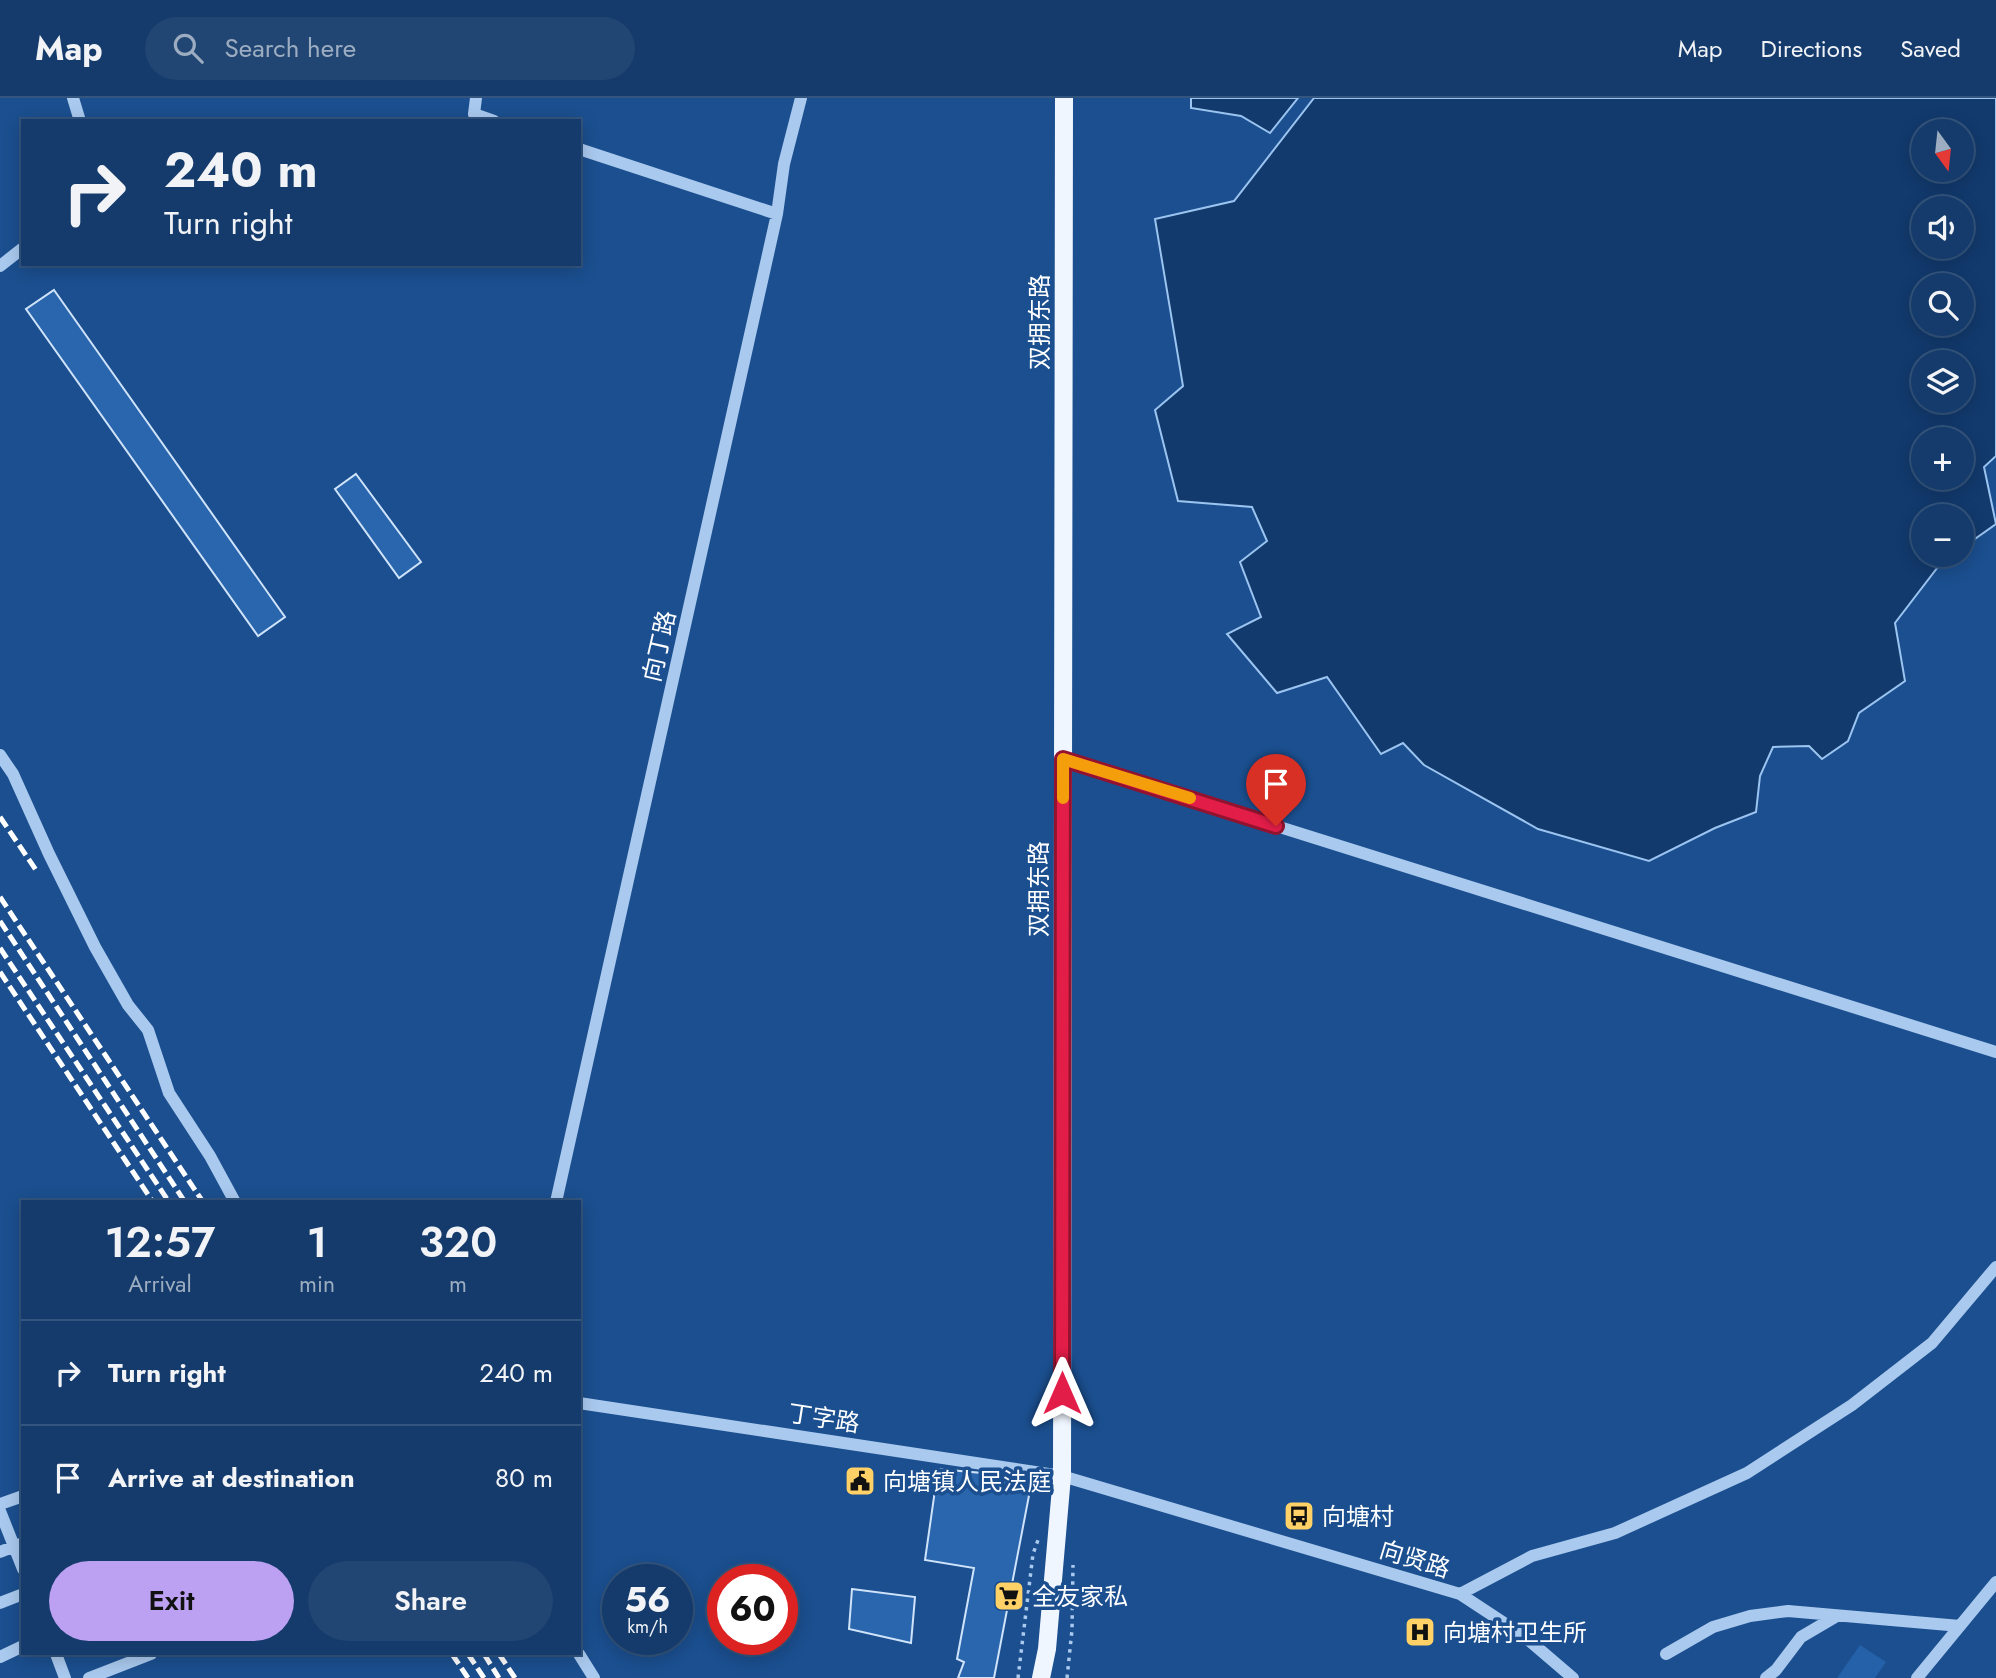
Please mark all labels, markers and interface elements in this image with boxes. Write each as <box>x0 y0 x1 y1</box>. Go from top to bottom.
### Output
search box <box>145 17 635 80</box>
text: Map <box>35 25 103 72</box>
icon: search <box>169 29 207 67</box>
text: Search here <box>225 29 356 67</box>
text: Map <box>1678 31 1723 66</box>
text: Directions <box>1761 31 1862 66</box>
text: Saved <box>1900 31 1961 66</box>
north arrow <box>1911 119 1974 182</box>
map controls <box>1911 119 1974 567</box>
text: 240 m <box>164 135 318 205</box>
icon: right <box>49 147 140 238</box>
button: sound <box>1911 196 1974 259</box>
text: Turn right <box>164 200 293 246</box>
button: search <box>1911 273 1974 336</box>
street label: 双拥东路 <box>1022 274 1057 370</box>
button: layers <box>1911 350 1974 413</box>
button: + <box>1911 427 1974 490</box>
button: − <box>1911 504 1974 567</box>
street label: 向丁路 <box>634 607 684 685</box>
pin <box>1246 754 1306 826</box>
icon: arrive <box>1257 765 1295 803</box>
street label: 双拥东路 <box>1021 841 1056 937</box>
text: 12:57 <box>105 1212 215 1273</box>
text: 1 <box>307 1212 327 1273</box>
text: 320 <box>419 1212 497 1273</box>
text: Arrival <box>128 1267 192 1301</box>
text: min <box>299 1267 335 1301</box>
text: m <box>449 1267 467 1301</box>
icon: right <box>49 1354 87 1392</box>
text: Turn right <box>108 1354 226 1392</box>
text: 240 m <box>479 1354 553 1392</box>
position arrow <box>1025 1356 1099 1430</box>
street label: 丁字路 <box>786 1395 862 1441</box>
icon: arrive <box>49 1459 87 1497</box>
text: Arrive at destination <box>108 1459 355 1497</box>
text: 80 m <box>495 1459 553 1497</box>
public building icon: 向塘镇人民法庭 <box>843 1464 877 1498</box>
place label: 向塘镇人民法庭 <box>883 1464 1051 1499</box>
bus stop icon: 向塘村 <box>1282 1499 1316 1533</box>
place label: 向塘村 <box>1322 1499 1394 1534</box>
street label: 向贤路 <box>1375 1532 1455 1586</box>
button: Exit <box>49 1561 294 1641</box>
button: Share <box>308 1561 553 1641</box>
speed limit sign: 60 <box>707 1564 798 1655</box>
text: 56 <box>625 1575 671 1625</box>
supermarket icon: 全友家私 <box>992 1579 1026 1613</box>
place label: 全友家私 <box>1032 1579 1128 1614</box>
text: km/h <box>627 1614 668 1640</box>
hospital icon: 向塘村卫生所 <box>1403 1615 1437 1649</box>
place label: 向塘村卫生所 <box>1443 1615 1587 1650</box>

